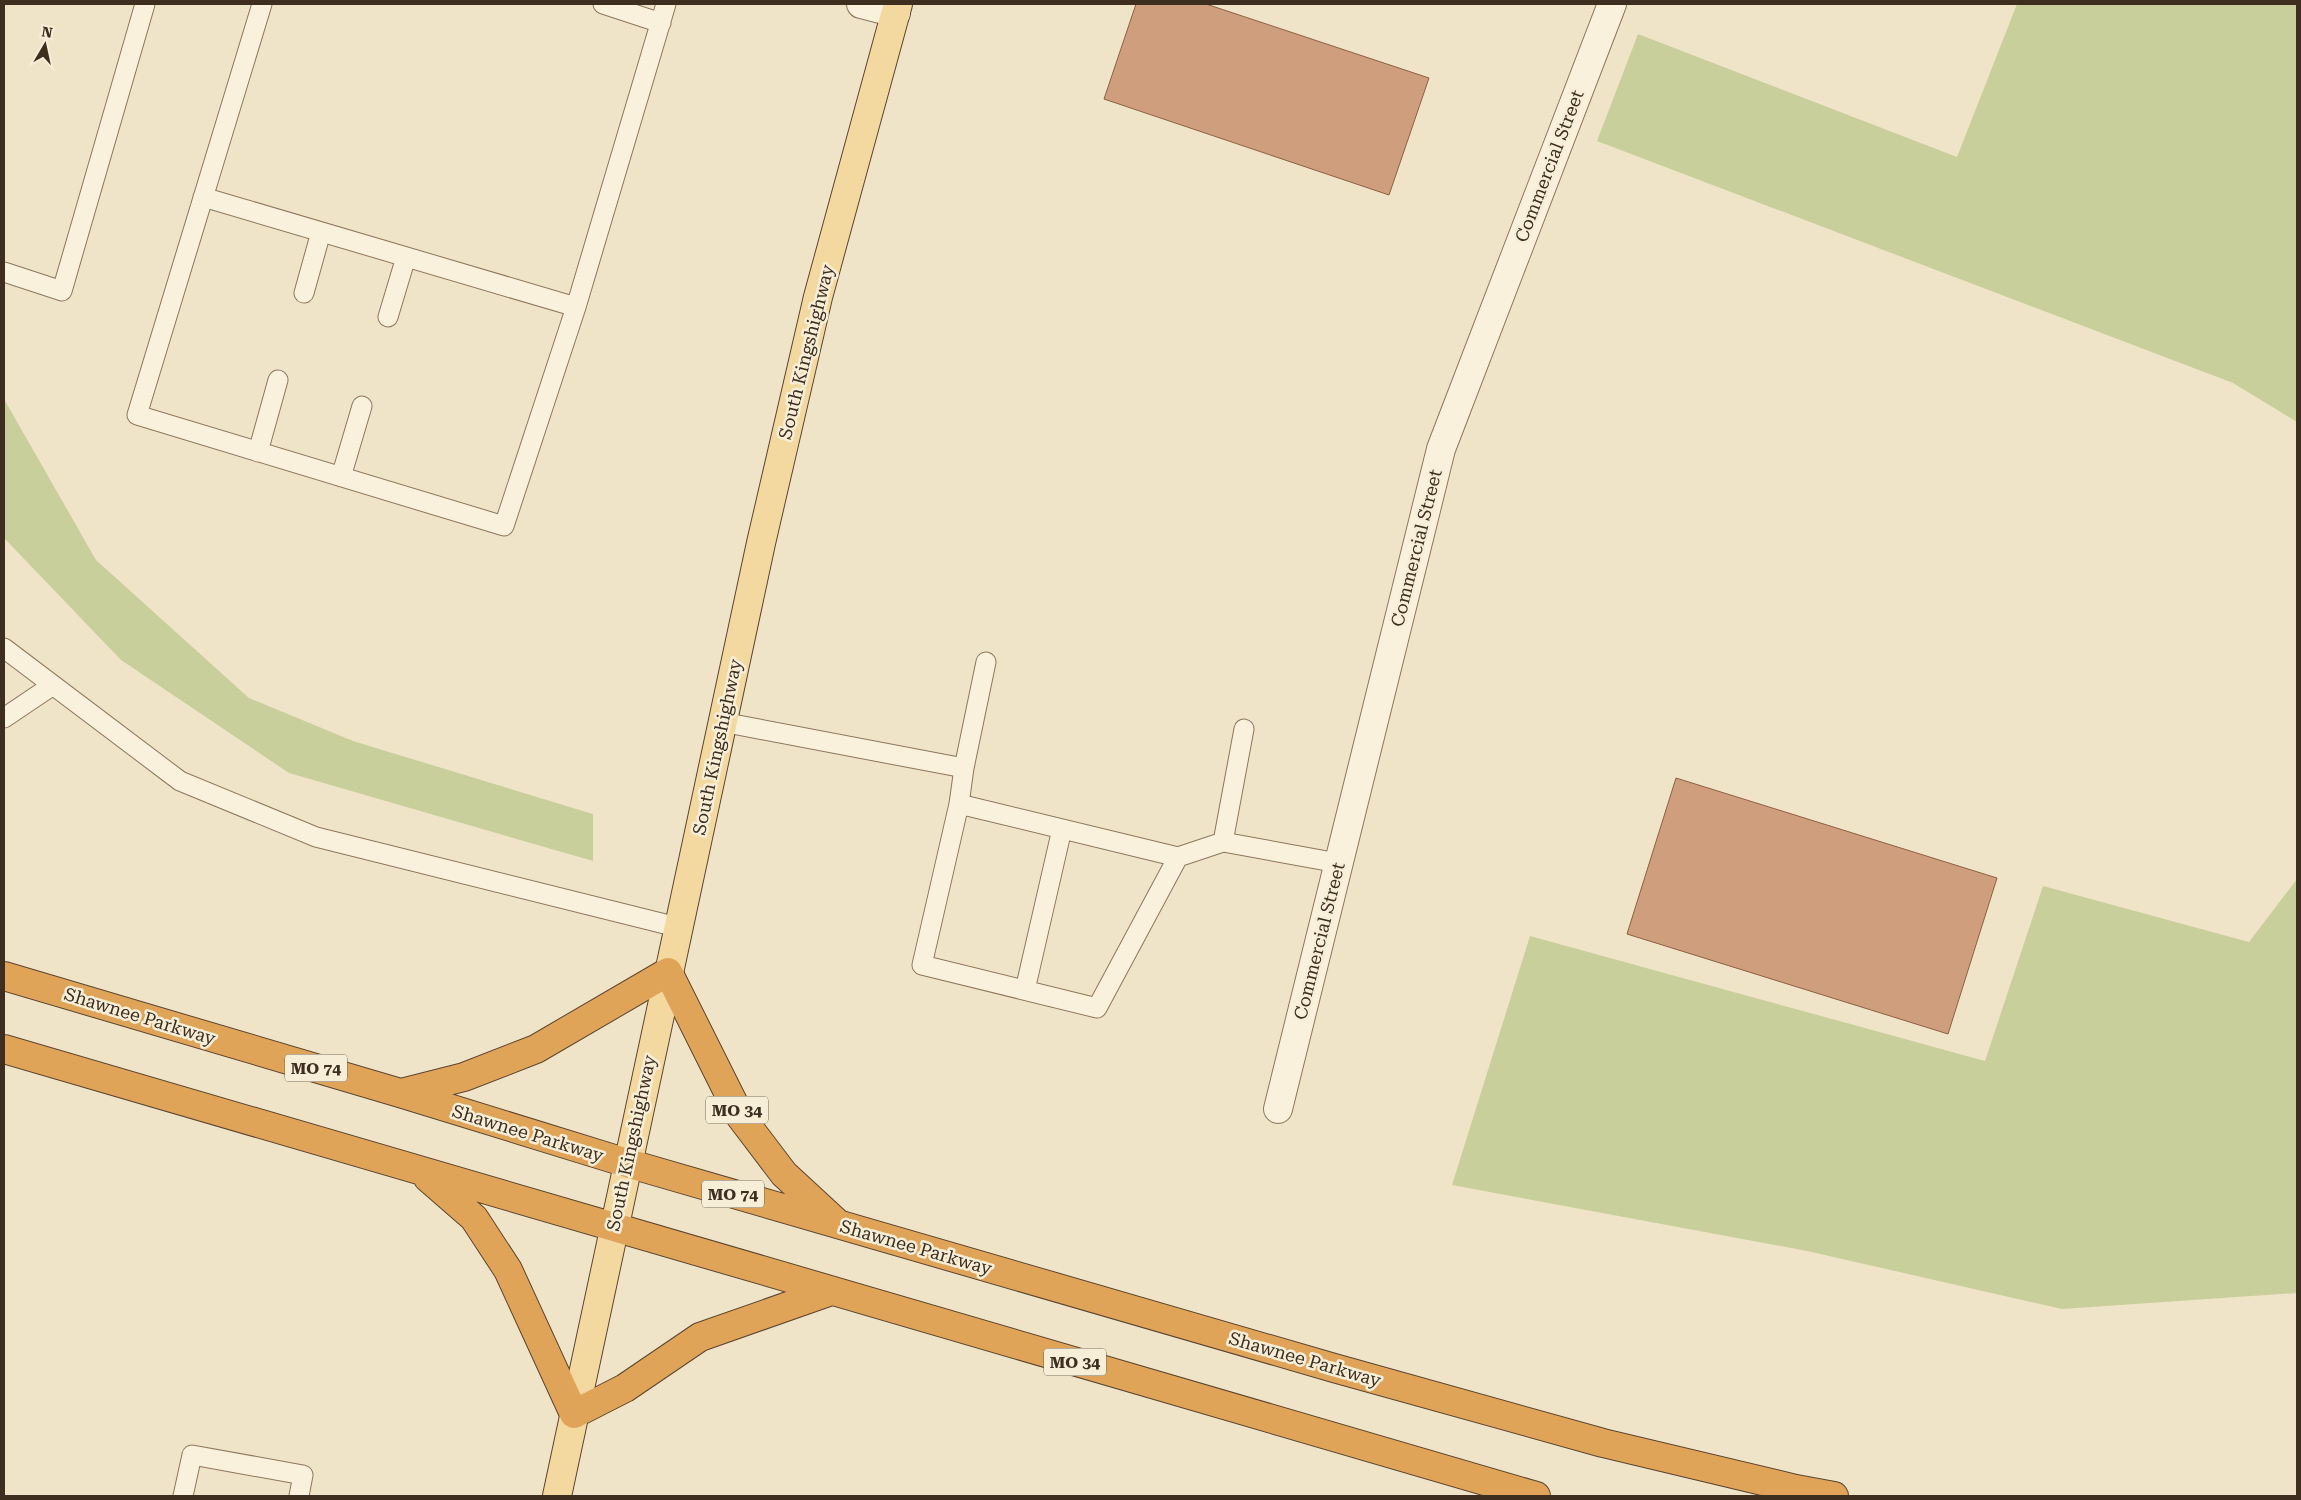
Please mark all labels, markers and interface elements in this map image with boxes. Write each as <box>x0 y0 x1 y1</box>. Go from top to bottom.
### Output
north arrow <box>20 20 70 70</box>
text: N <box>40 23 54 41</box>
street label: Commercial Street <box>1510 87 1588 245</box>
street label: South Kingshighway <box>774 262 838 442</box>
street label: Commercial Street <box>1386 467 1446 629</box>
street label: South Kingshighway <box>688 657 746 837</box>
street label: Commercial Street <box>1289 860 1349 1022</box>
street label: Shawnee Parkway <box>62 983 219 1049</box>
street label: South Kingshighway <box>602 1053 660 1233</box>
road number: MO 74 <box>285 1054 347 1082</box>
road number: MO 34 <box>706 1096 768 1124</box>
street label: Shawnee Parkway <box>450 1100 607 1166</box>
road number: MO 74 <box>702 1180 764 1208</box>
street label: Shawnee Parkway <box>838 1215 995 1279</box>
street label: Shawnee Parkway <box>1227 1327 1384 1391</box>
road number: MO 34 <box>1044 1348 1106 1375</box>

